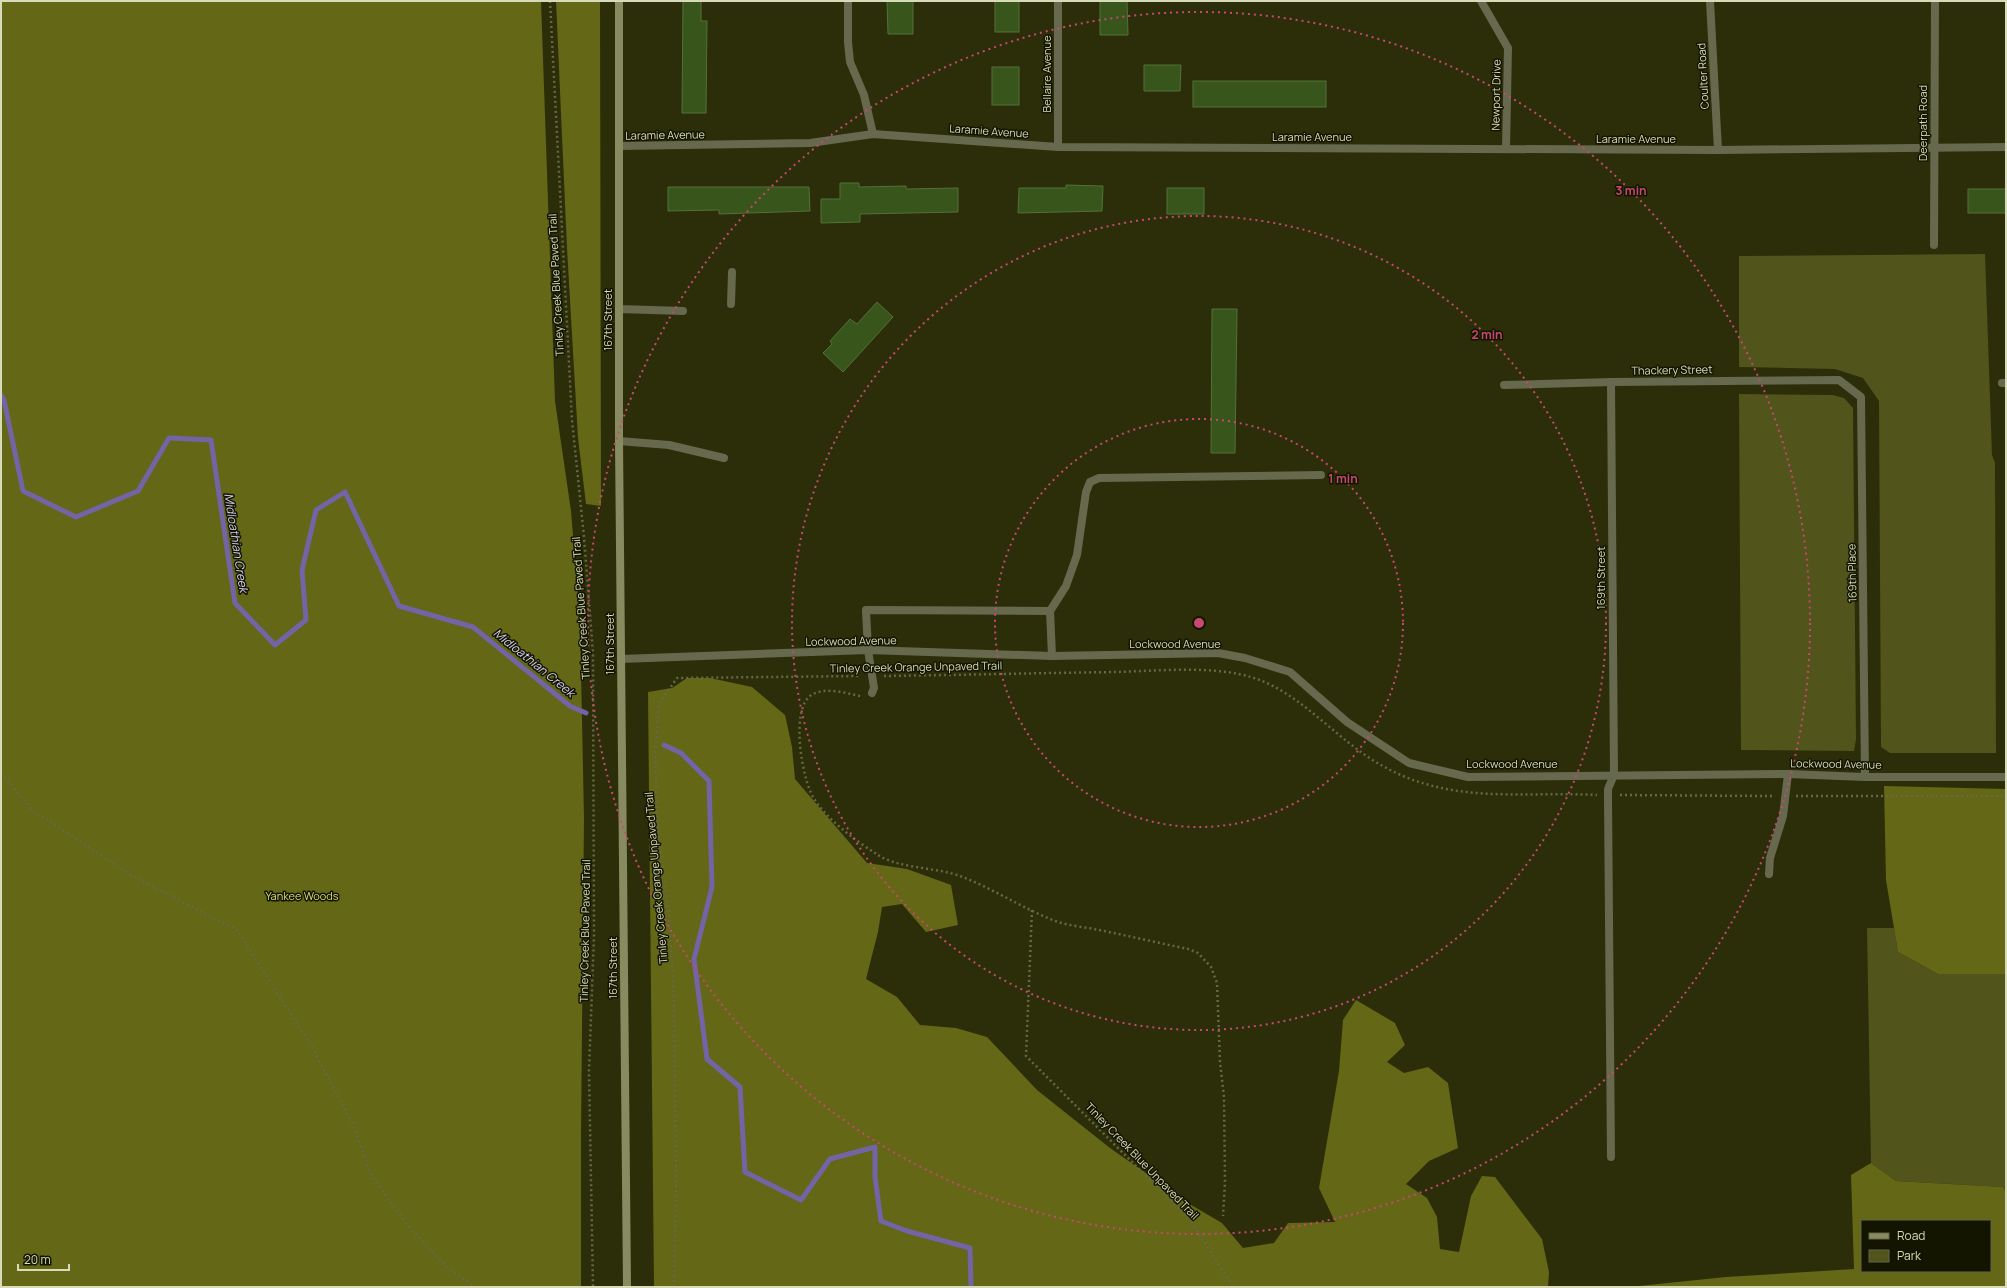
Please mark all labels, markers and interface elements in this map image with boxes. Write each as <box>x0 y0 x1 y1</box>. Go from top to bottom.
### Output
street label: Bellaire Avenue <box>1039 35 1054 113</box>
street label: Coulter Road <box>1693 43 1712 110</box>
street label: Newport Drive <box>1487 59 1504 131</box>
street label: Deerpath Road <box>1915 85 1930 161</box>
street label: Laramie Avenue <box>949 120 1030 141</box>
street label: Laramie Avenue <box>625 126 706 143</box>
street label: Laramie Avenue <box>1272 129 1352 144</box>
street label: Laramie Avenue <box>1596 131 1676 146</box>
text: 3 min <box>1615 182 1647 199</box>
street label: Tinley Creek Blue Paved Trail <box>544 213 567 357</box>
street label: 167th Street <box>600 289 615 351</box>
text: 2 min <box>1471 326 1503 343</box>
street label: Thackery Street <box>1631 361 1713 378</box>
text: 1 min <box>1328 470 1358 487</box>
water label: Midloathian Creek <box>220 492 253 596</box>
street label: Tinley Creek Blue Paved Trail <box>568 536 593 680</box>
street label: 169th Place <box>1843 543 1860 602</box>
street label: 169th Street <box>1593 546 1608 610</box>
street label: 167th Street <box>602 613 617 675</box>
centre of rings <box>1192 616 1206 630</box>
water label: Midloathian Creek <box>490 624 580 702</box>
street label: Lockwood Avenue <box>805 632 897 649</box>
street label: Lockwood Avenue <box>1129 636 1221 651</box>
street label: Tinley Creek Orange Unpaved Trail <box>830 657 1002 676</box>
street label: Lockwood Avenue <box>1790 755 1882 772</box>
street label: Lockwood Avenue <box>1466 756 1558 771</box>
street label: Tinley Creek Orange Unpaved Trail <box>641 791 670 965</box>
street label: Tinley Creek Blue Paved Trail <box>576 859 593 1003</box>
park label: Yankee Woods <box>265 888 339 903</box>
street label: 167th Street <box>605 937 620 999</box>
street label: Tinley Creek Blue Unpaved Trail <box>1082 1099 1202 1222</box>
legend <box>1861 1220 1991 1272</box>
text: Road <box>1897 1227 1925 1244</box>
scale bar <box>18 1246 69 1272</box>
text: Park <box>1897 1247 1922 1264</box>
text: 20 m <box>24 1251 51 1268</box>

